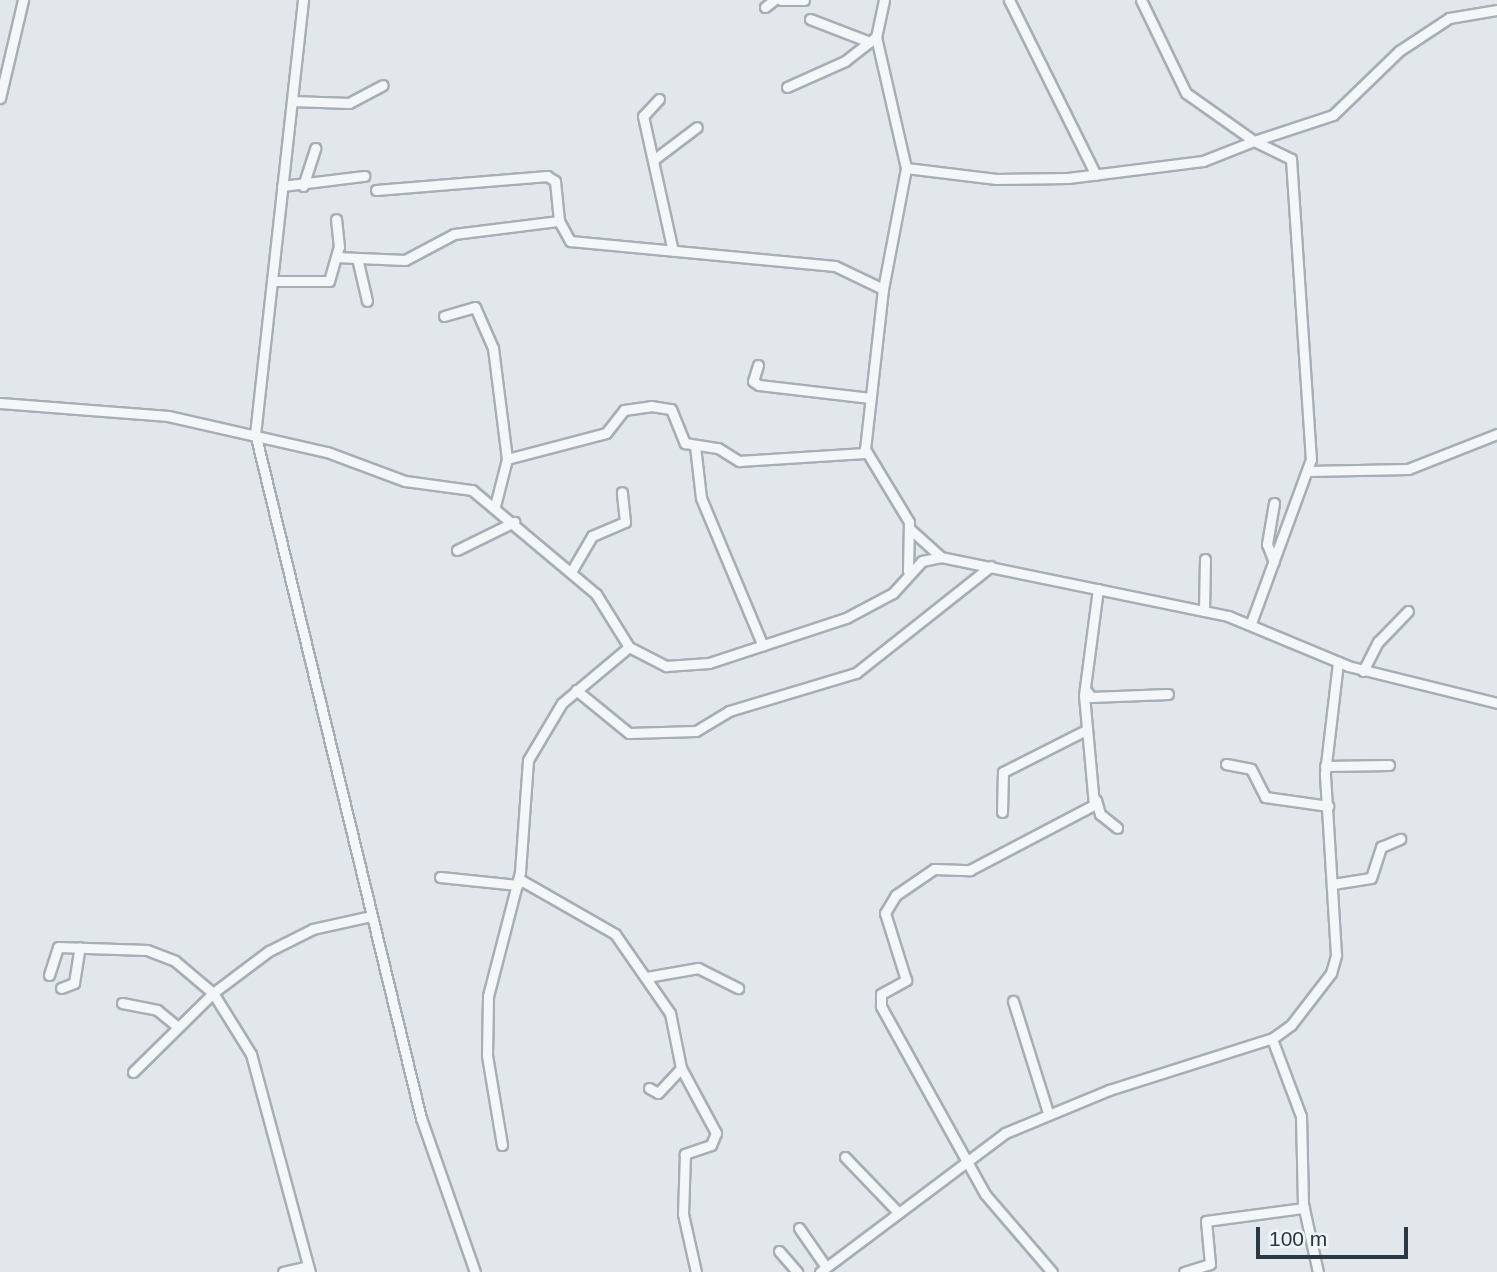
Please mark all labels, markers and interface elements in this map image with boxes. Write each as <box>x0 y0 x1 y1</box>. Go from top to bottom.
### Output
scale bar <box>1259 1212 1411 1256</box>
text: 100 m <box>1269 1227 1327 1250</box>

